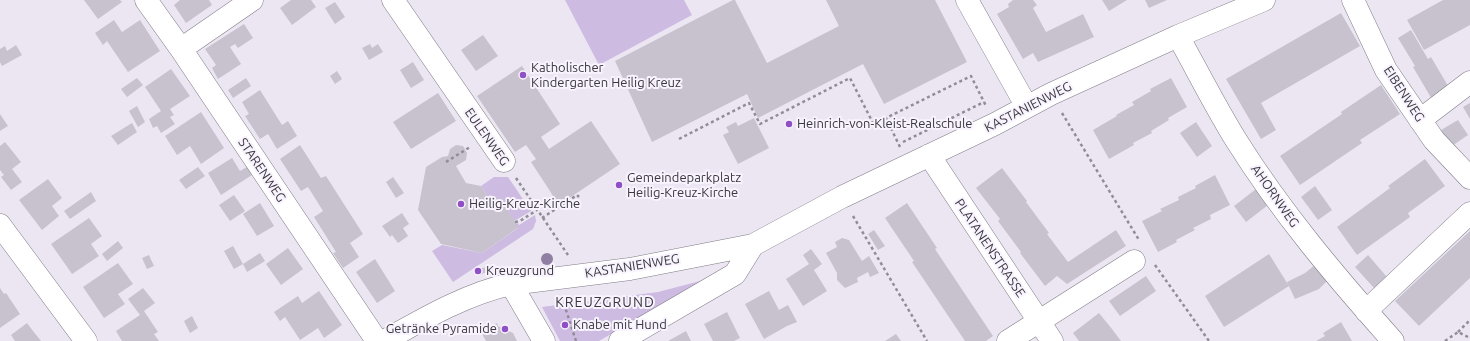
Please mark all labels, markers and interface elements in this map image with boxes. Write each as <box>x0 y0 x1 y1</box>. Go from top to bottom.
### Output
place label: Katholischer Kindergarten Heilig Kreuz <box>531 60 681 91</box>
street label: EIBENWEG <box>1380 63 1428 125</box>
marker: Katholischer Kindergarten Heilig Kreuz <box>518 70 528 80</box>
street label: KASTANIENWEG <box>982 78 1074 136</box>
street label: EULENWEG <box>461 105 513 169</box>
place label: Heinrich-von-Kleist-Realschule <box>797 116 973 132</box>
marker: Heinrich-von-Kleist-Realschule <box>784 119 794 129</box>
street label: STARENWEG <box>235 135 289 205</box>
street label: AHORNWEG <box>1248 162 1302 230</box>
place label: Gemeindeparkplatz Heilig-Kreuz-Kirche <box>627 170 741 201</box>
marker: Gemeindeparkplatz Heilig-Kreuz-Kirche <box>614 180 624 190</box>
place label: Heilig-Kreuz-Kirche <box>469 196 580 212</box>
street label: PLATANENSTRASSE <box>951 196 1029 300</box>
marker: Heilig-Kreuz-Kirche <box>456 199 466 209</box>
street label: KASTANIENWEG <box>584 251 680 281</box>
place label: Kreuzgrund <box>486 263 554 279</box>
marker: Kreuzgrund <box>473 266 483 276</box>
district label: KREUZGRUND <box>555 294 655 310</box>
place label: Knabe mit Hund <box>573 317 667 333</box>
marker: Knabe mit Hund <box>560 320 570 330</box>
place label: Getränke Pyramide <box>386 321 497 337</box>
marker: Getränke Pyramide <box>500 324 510 334</box>

